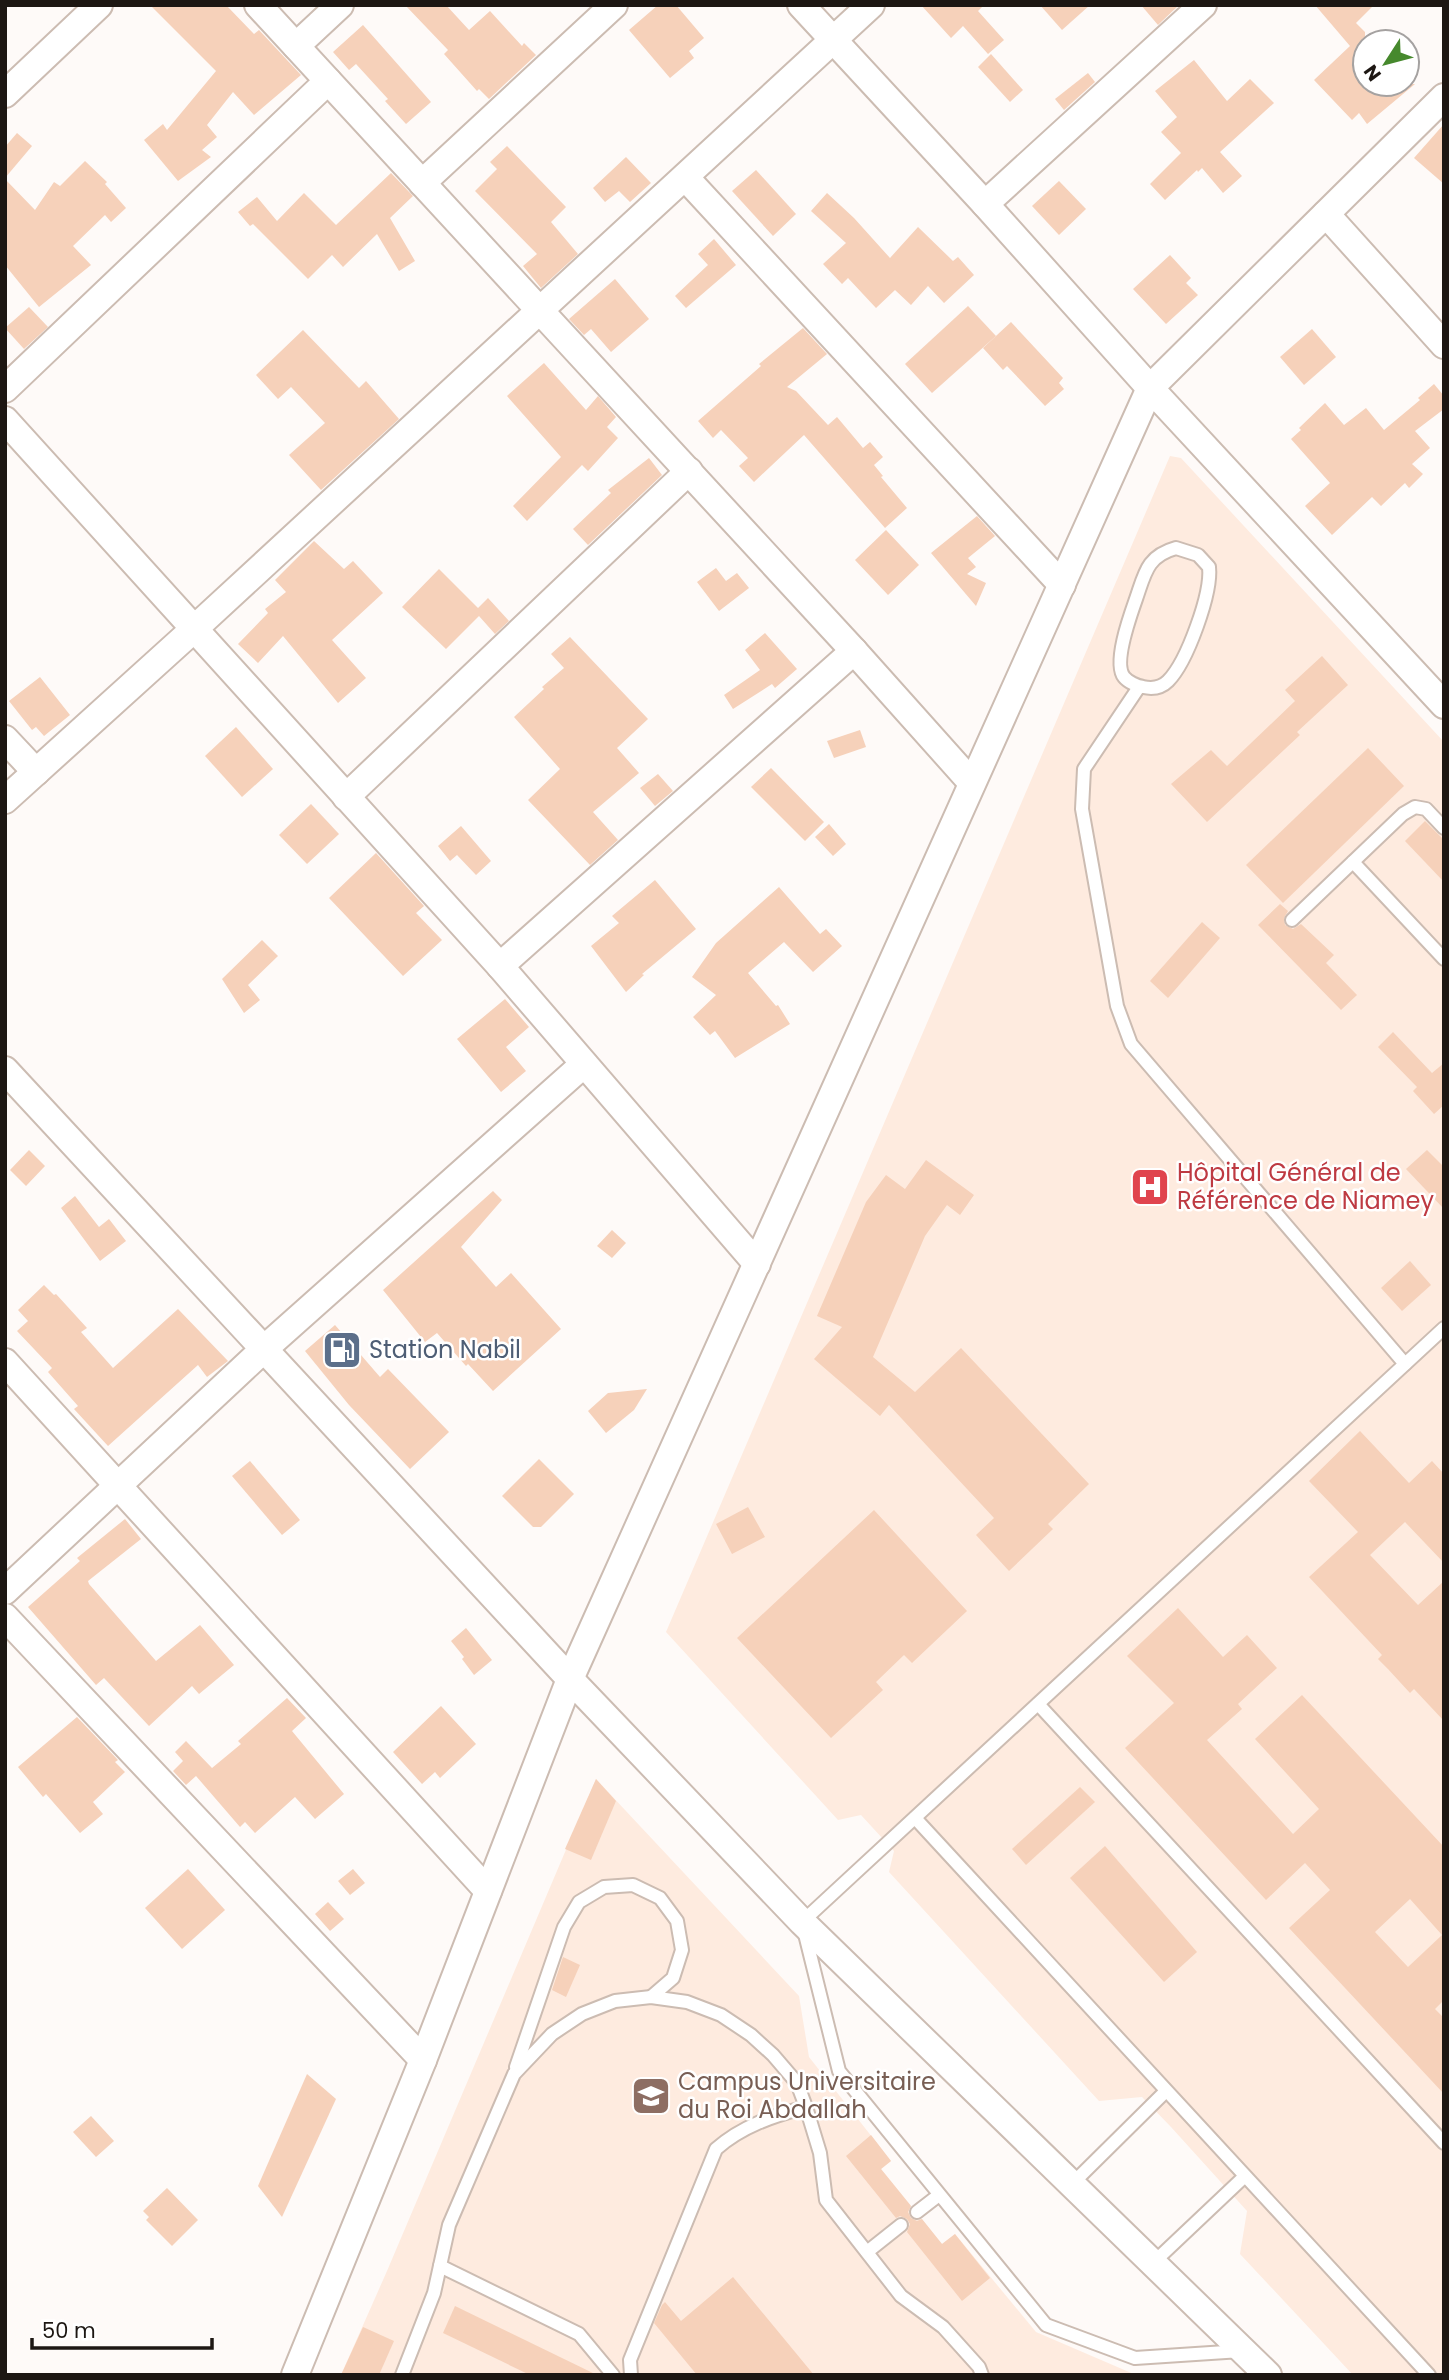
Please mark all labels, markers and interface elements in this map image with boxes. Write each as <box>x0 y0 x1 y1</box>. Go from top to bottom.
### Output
north arrow <box>1351 28 1421 98</box>
text: N <box>1358 59 1388 86</box>
place label: Hôpital Général de Référence de Niamey <box>1177 1156 1434 1217</box>
hospital icon: Hôpital Général de Référence de Niamey <box>1129 1166 1171 1208</box>
fuel station icon: Station Nabil <box>321 1329 363 1371</box>
place label: Station Nabil <box>369 1333 521 1366</box>
place label: Campus Universitaire du Roi Abdallah <box>678 2065 936 2126</box>
school or university icon: Campus Universitaire du Roi Abdallah <box>630 2075 672 2117</box>
scale bar <box>32 2306 212 2350</box>
text: 50 m <box>42 2316 96 2345</box>

